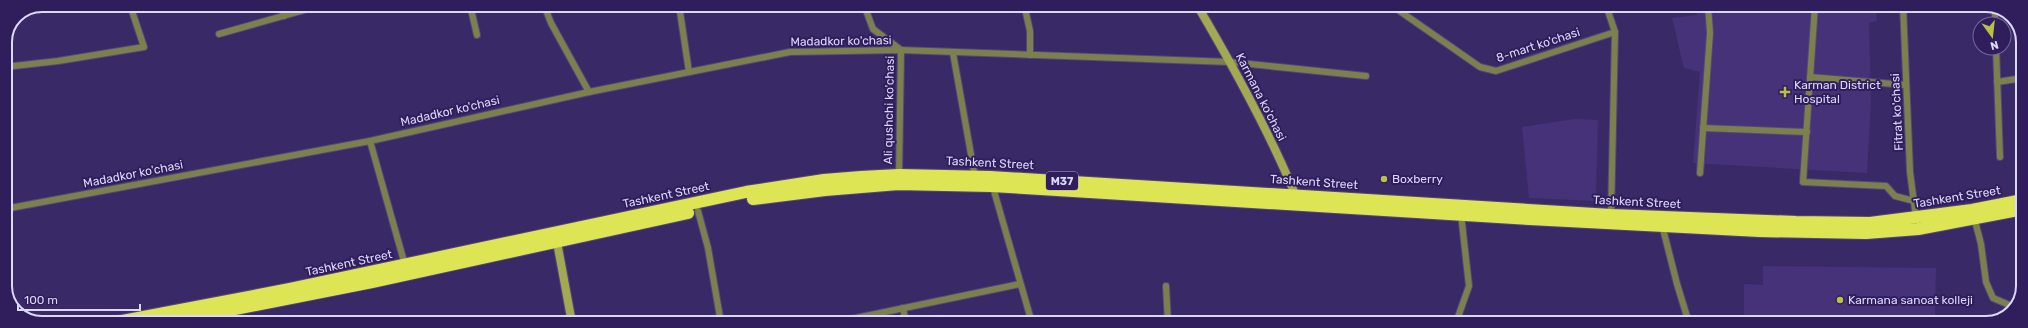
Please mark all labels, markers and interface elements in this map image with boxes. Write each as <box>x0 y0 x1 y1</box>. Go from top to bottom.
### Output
north arrow <box>1972 16 2012 56</box>
street label: 8-mart ko'chasi <box>1494 25 1582 65</box>
street label: Madadkor ko'chasi <box>790 33 892 49</box>
text: N <box>1989 38 2000 53</box>
street label: Karmana ko'chasi <box>1233 51 1289 143</box>
street label: Ali qushchi ko'chasi <box>881 55 897 164</box>
street label: Fitrat ko'chasi <box>1888 73 1906 151</box>
place label: Karman District Hospital <box>1794 78 1881 106</box>
marker: Karman District Hospital <box>1779 86 1791 98</box>
street label: Madadkor ko'chasi <box>399 93 501 129</box>
street label: Tashkent Street <box>946 154 1035 172</box>
street label: Madadkor ko'chasi <box>82 157 184 191</box>
road number: M37 <box>1046 172 1078 190</box>
street label: Tashkent Street <box>1270 172 1359 192</box>
place label: Boxberry <box>1392 172 1443 186</box>
marker: Boxberry <box>1379 174 1389 184</box>
street label: Tashkent Street <box>621 179 711 211</box>
street label: Tashkent Street <box>1912 183 2002 211</box>
street label: Tashkent Street <box>1593 193 1682 211</box>
street label: Tashkent Street <box>304 247 394 279</box>
scale bar <box>18 286 140 312</box>
text: 100 m <box>24 293 58 307</box>
place label: Karmana sanoat kolleji <box>1848 293 1973 307</box>
marker: Karmana sanoat kolleji <box>1835 295 1845 305</box>

